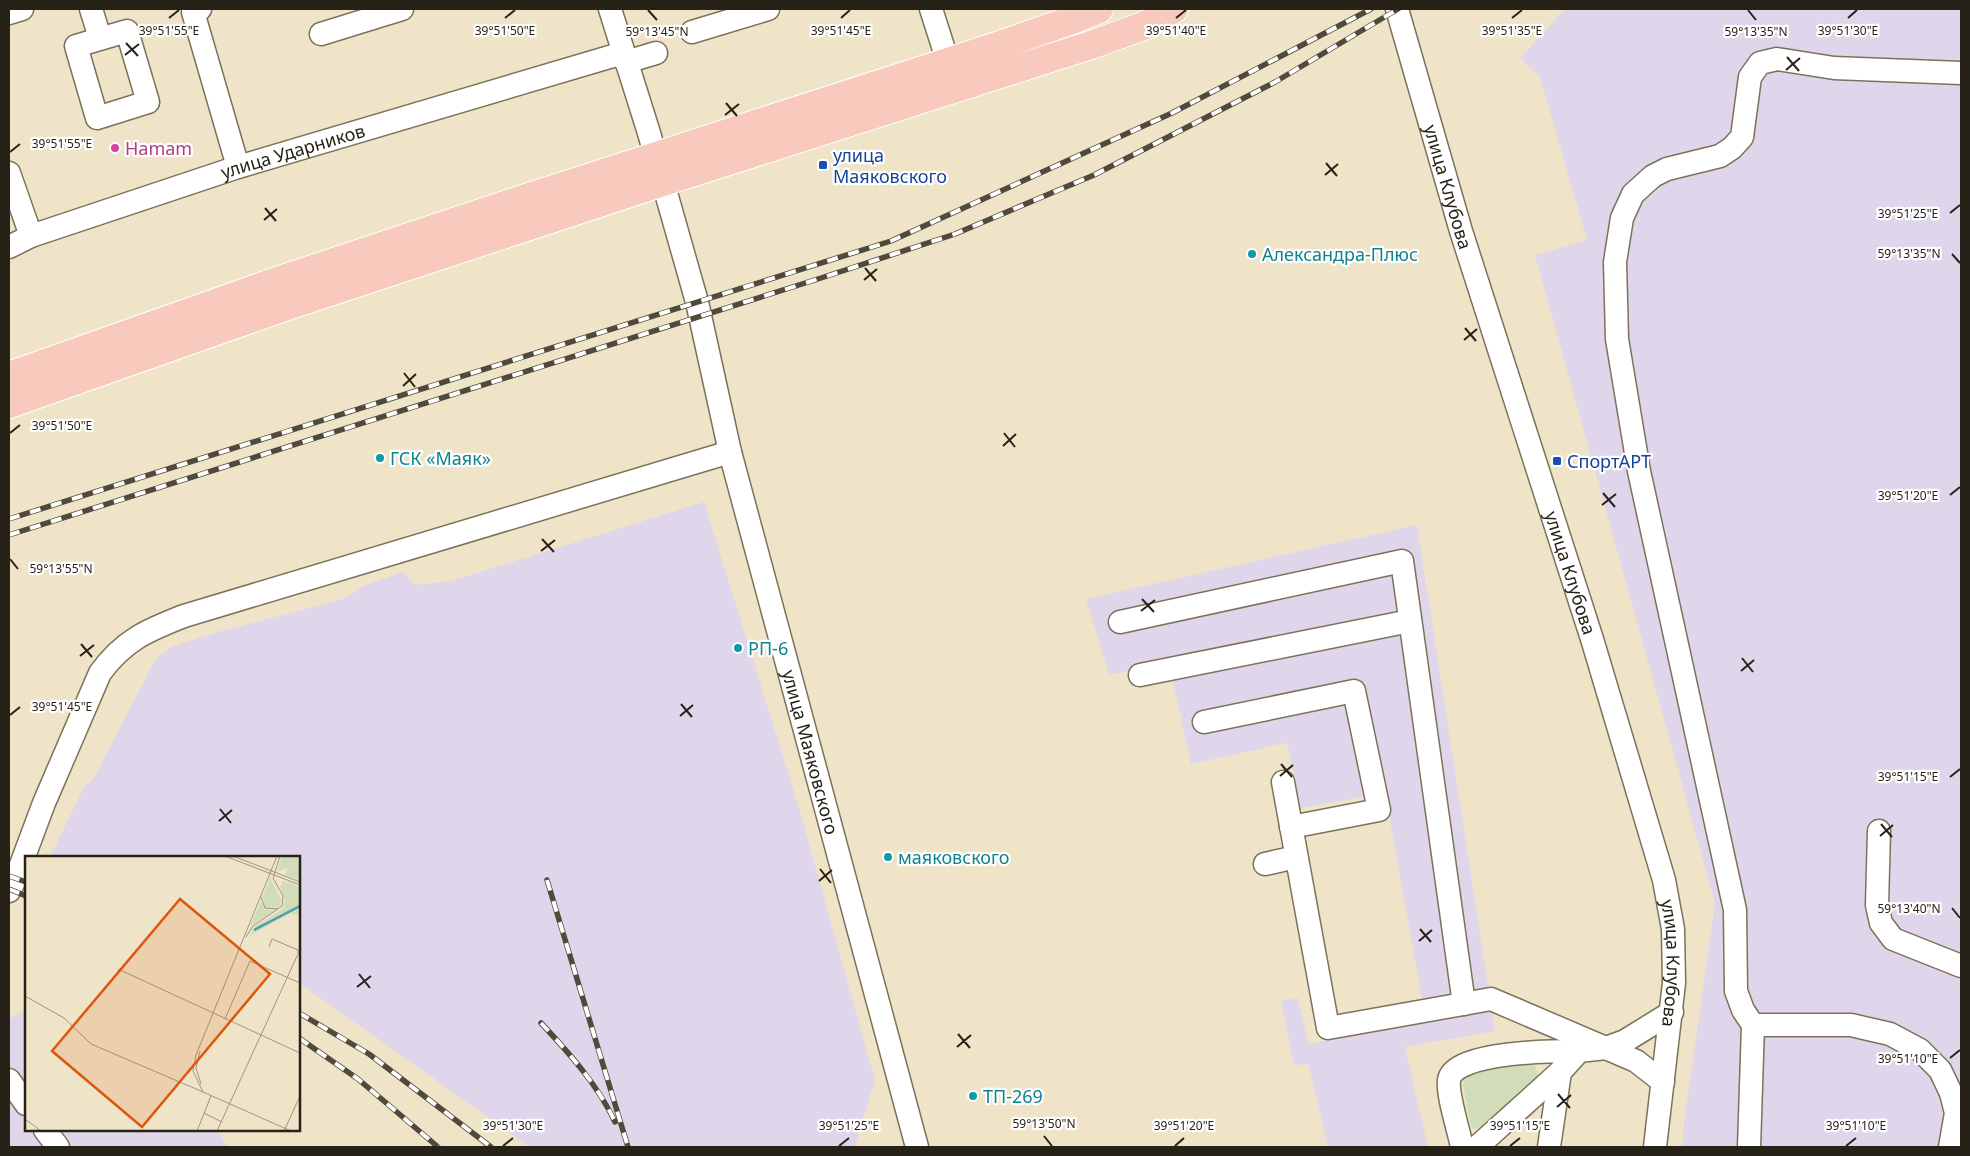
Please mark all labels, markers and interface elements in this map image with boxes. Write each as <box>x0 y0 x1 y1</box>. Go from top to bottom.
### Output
text: 39°51'55"E <box>139 22 199 39</box>
text: 39°51'50"E <box>475 22 535 39</box>
text: 39°51'45"E <box>811 22 871 39</box>
text: 39°51'40"E <box>1146 22 1206 39</box>
text: 39°51'35"E <box>1482 22 1542 39</box>
text: 39°51'30"E <box>1818 22 1878 39</box>
text: 59°13'45"N <box>625 23 689 40</box>
text: 59°13'35"N <box>1724 23 1788 40</box>
street label: улица Ударников <box>218 118 368 184</box>
street label: улица Клубова <box>1419 122 1478 252</box>
text: 39°51'55"E <box>32 135 92 152</box>
place label: Hamam <box>125 136 192 160</box>
marker: Hamam <box>109 142 121 154</box>
place label: улица Маяковского <box>833 143 947 188</box>
marker: улица Маяковского <box>817 159 829 171</box>
text: 39°51'25"E <box>1878 205 1938 222</box>
place label: Александра-Плюс <box>1262 242 1418 266</box>
text: 59°13'35"N <box>1877 245 1941 262</box>
marker: Александра-Плюс <box>1246 248 1258 260</box>
text: 39°51'50"E <box>32 417 92 434</box>
place label: ГСК «Маяк» <box>390 446 491 470</box>
place label: СпортАРТ <box>1567 449 1651 473</box>
marker: ГСК «Маяк» <box>374 452 386 464</box>
marker: СпортАРТ <box>1551 455 1563 467</box>
text: 39°51'20"E <box>1878 487 1938 504</box>
street label: улица Клубова <box>1540 508 1602 638</box>
text: 59°13'55"N <box>29 560 93 577</box>
place label: РП-6 <box>748 636 788 660</box>
marker: РП-6 <box>732 642 744 654</box>
street label: улица Маяковского <box>777 667 844 837</box>
text: 39°51'45"E <box>32 698 92 715</box>
text: 39°51'15"E <box>1878 768 1938 785</box>
place label: маяковского <box>898 845 1009 869</box>
marker: маяковского <box>882 851 894 863</box>
inset map <box>25 856 300 1131</box>
street label: улица Клубова <box>1656 897 1686 1028</box>
text: 59°13'40"N <box>1877 900 1941 917</box>
text: 39°51'10"E <box>1878 1050 1938 1067</box>
place label: ТП-269 <box>983 1084 1043 1108</box>
marker: ТП-269 <box>967 1090 979 1102</box>
text: 59°13'50"N <box>1012 1115 1076 1132</box>
text: 39°51'30"E <box>483 1117 543 1134</box>
text: 39°51'25"E <box>819 1117 879 1134</box>
text: 39°51'20"E <box>1154 1117 1214 1134</box>
text: 39°51'15"E <box>1490 1117 1550 1134</box>
text: 39°51'10"E <box>1826 1117 1886 1134</box>

